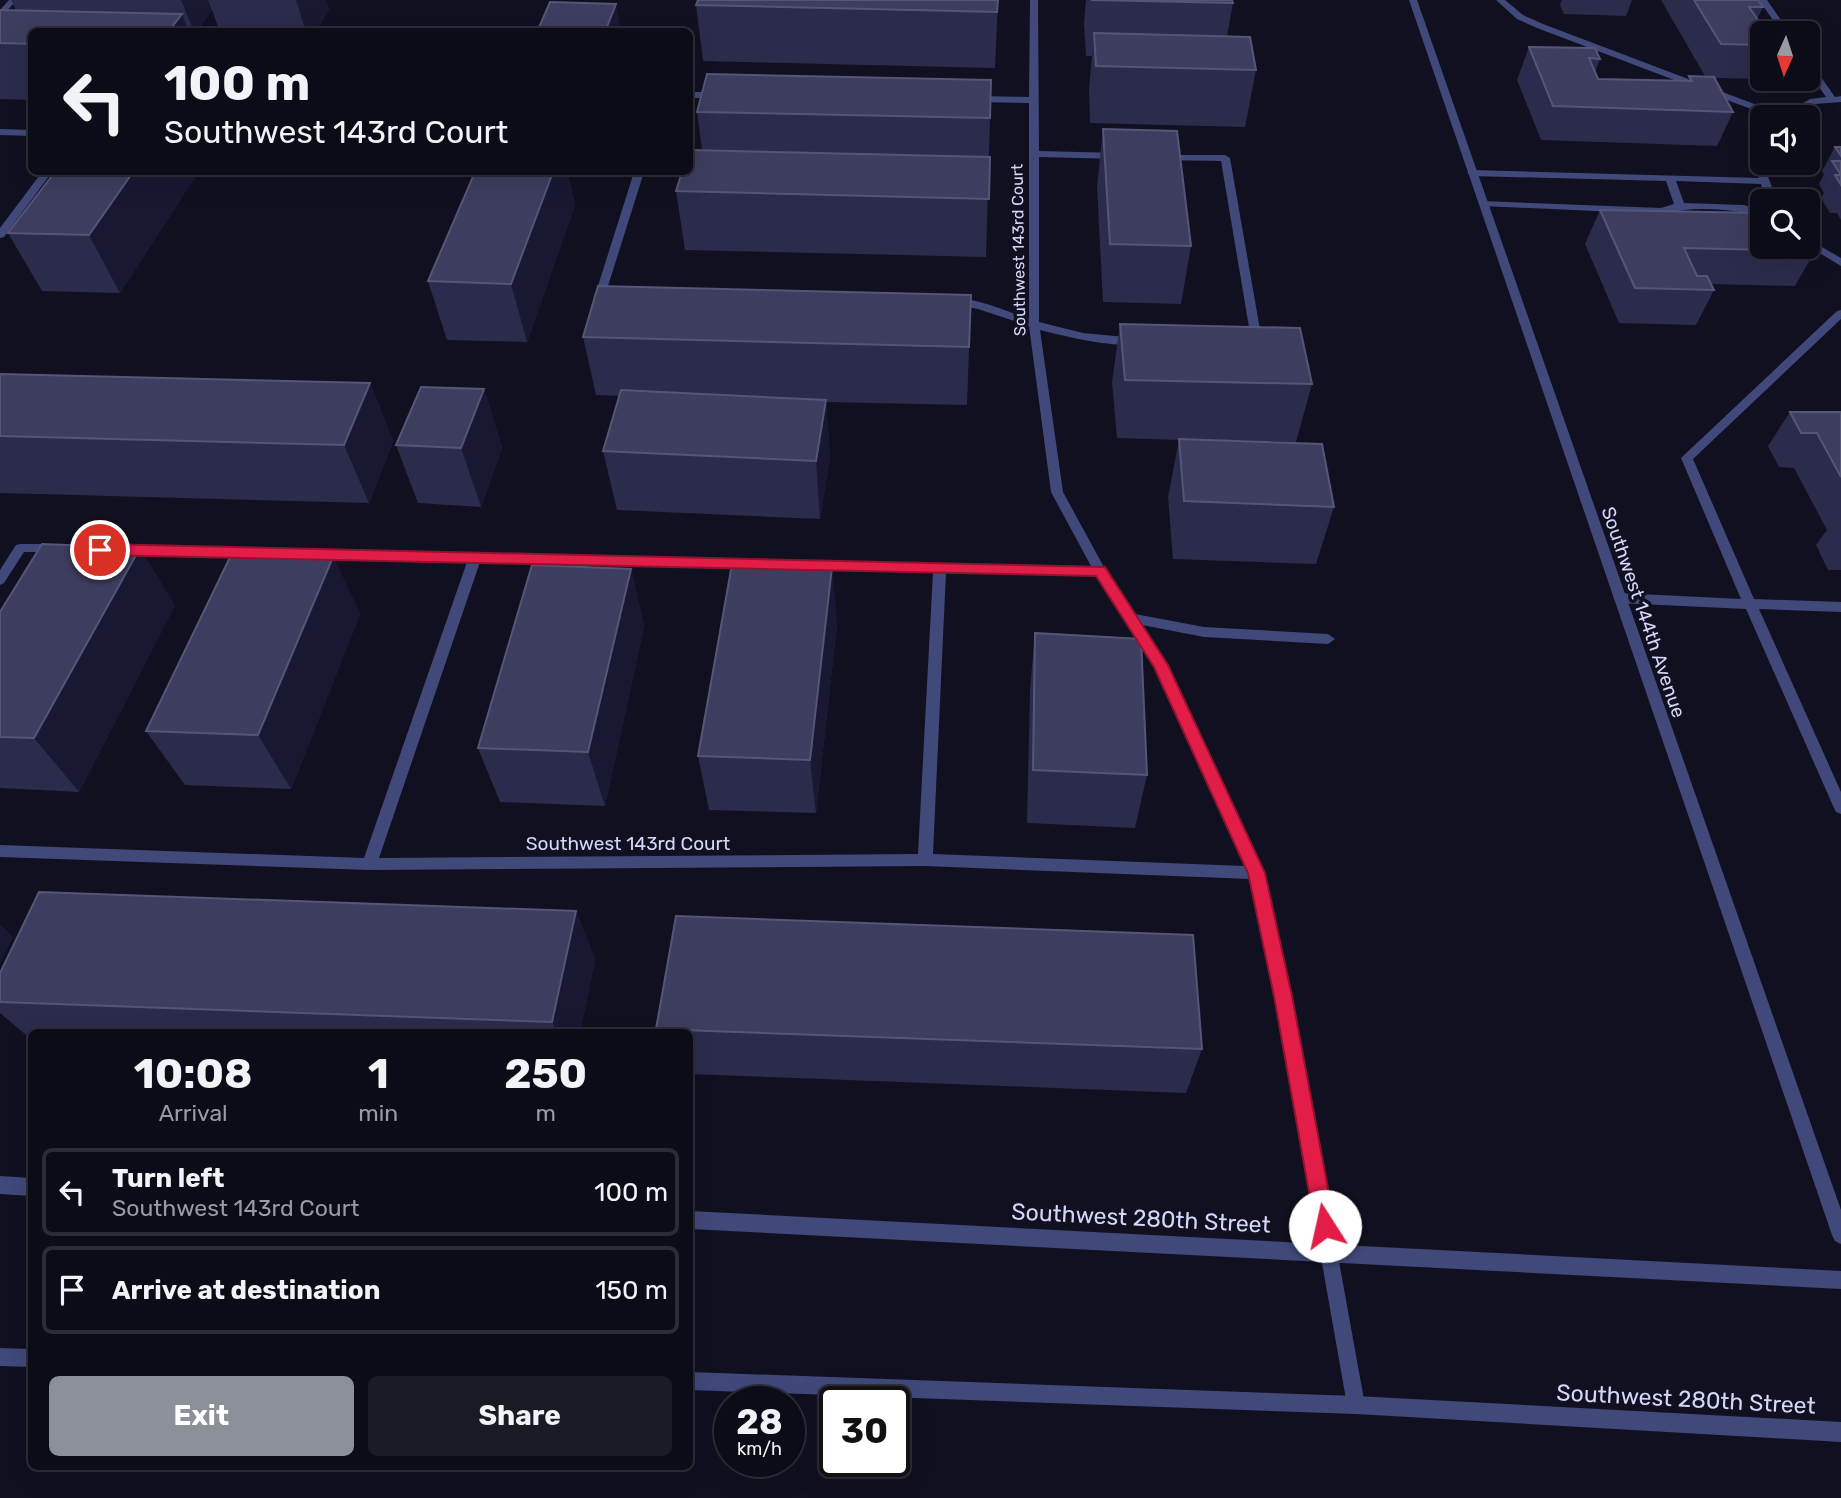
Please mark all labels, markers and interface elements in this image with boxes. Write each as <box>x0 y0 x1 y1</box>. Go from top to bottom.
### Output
north arrow <box>1750 21 1820 91</box>
map controls <box>1750 21 1820 259</box>
text: 100 m <box>164 54 310 112</box>
icon: left <box>49 56 140 147</box>
button: sound <box>1750 105 1820 175</box>
text: Southwest 143rd Court <box>164 113 508 151</box>
street label: Southwest 143rd Court <box>1007 164 1030 336</box>
button: search <box>1750 189 1820 259</box>
street label: Southwest 144th Avenue <box>1597 504 1691 721</box>
pin <box>70 520 130 580</box>
icon: arrive <box>81 531 119 569</box>
street label: Southwest 143rd Court <box>526 832 731 855</box>
text: 10:08 <box>134 1049 253 1099</box>
text: 1 <box>368 1049 389 1099</box>
text: 250 <box>504 1049 587 1099</box>
text: Arrival <box>159 1099 228 1127</box>
text: min <box>358 1099 398 1127</box>
text: m <box>535 1099 556 1127</box>
text: Turn left <box>112 1163 224 1194</box>
icon: left <box>53 1173 91 1211</box>
text: 100 m <box>594 1177 668 1208</box>
position arrow <box>1288 1189 1362 1263</box>
text: Southwest 143rd Court <box>112 1194 359 1222</box>
street label: Southwest 280th Street <box>1011 1197 1271 1239</box>
icon: arrive <box>53 1271 91 1309</box>
text: Arrive at destination <box>112 1275 380 1306</box>
text: 150 m <box>595 1275 668 1306</box>
button: Exit <box>49 1376 354 1456</box>
button: Share <box>368 1376 672 1456</box>
street label: Southwest 280th Street <box>1556 1378 1816 1420</box>
speed limit sign: 30 <box>819 1386 910 1477</box>
text: 28 <box>736 1401 783 1443</box>
text: km/h <box>737 1438 782 1460</box>

